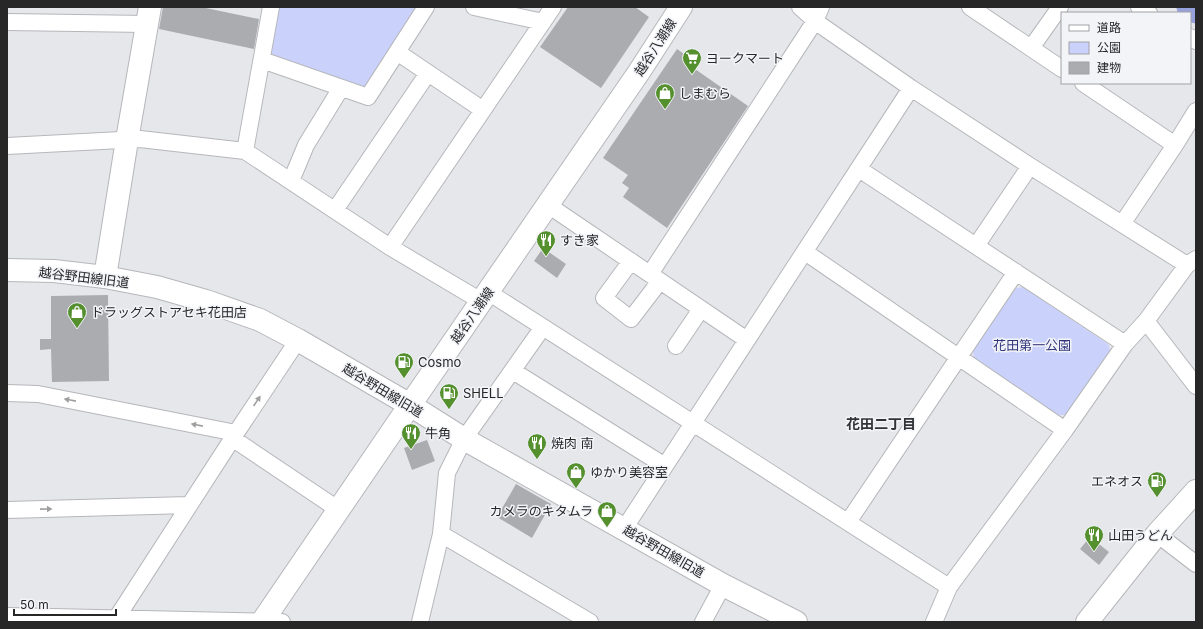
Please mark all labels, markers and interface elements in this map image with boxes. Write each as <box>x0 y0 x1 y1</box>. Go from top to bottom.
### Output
legend <box>1061 12 1191 84</box>
street label: 越谷八潮線 <box>631 15 679 79</box>
text: 道路 <box>1097 20 1121 35</box>
text: 公園 <box>1097 40 1121 55</box>
supermarket icon: ヨークマート <box>681 47 703 75</box>
place label: ヨークマート <box>706 50 784 66</box>
text: 建物 <box>1097 60 1121 75</box>
shop icon: しまむら <box>654 82 676 110</box>
place label: しまむら <box>679 85 731 101</box>
restaurant icon: すき家 <box>535 229 557 257</box>
place label: すき家 <box>560 232 599 248</box>
street label: 越谷野田線旧道 <box>38 264 130 290</box>
street label: 越谷八潮線 <box>447 284 497 346</box>
shop icon: ドラッグストアセキ花田店 <box>66 301 88 329</box>
place label: ドラッグストアセキ花田店 <box>91 304 247 320</box>
park label: 花田第一公園 <box>993 337 1071 353</box>
fuel station icon: Cosmo <box>393 351 415 379</box>
place label: Cosmo <box>418 354 462 370</box>
street label: 越谷野田線旧道 <box>340 360 426 420</box>
fuel station icon: SHELL <box>438 382 460 410</box>
place label: SHELL <box>463 385 504 401</box>
one-way arrow <box>253 395 261 406</box>
one-way arrow <box>64 396 76 402</box>
district label: 花田二丁目 <box>846 415 916 432</box>
one-way arrow <box>191 422 203 428</box>
restaurant icon: 牛角 <box>400 422 422 450</box>
place label: 牛角 <box>425 425 451 441</box>
restaurant icon: 焼肉 南 <box>526 432 548 460</box>
place label: 焼肉 南 <box>551 435 594 451</box>
shop icon: ゆかり美容室 <box>565 461 587 489</box>
place label: ゆかり美容室 <box>590 464 668 480</box>
fuel station icon: エネオス <box>1146 470 1168 498</box>
place label: エネオス <box>1091 473 1143 489</box>
shop icon: カメラのキタムラ <box>596 500 618 528</box>
place label: カメラのキタムラ <box>490 503 593 519</box>
one-way arrow <box>40 505 52 512</box>
street label: 越谷野田線旧道 <box>621 521 707 581</box>
restaurant icon: 山田うどん <box>1083 524 1105 552</box>
place label: 山田うどん <box>1108 527 1173 543</box>
scale bar <box>14 591 116 617</box>
text: 50 m <box>20 597 49 612</box>

